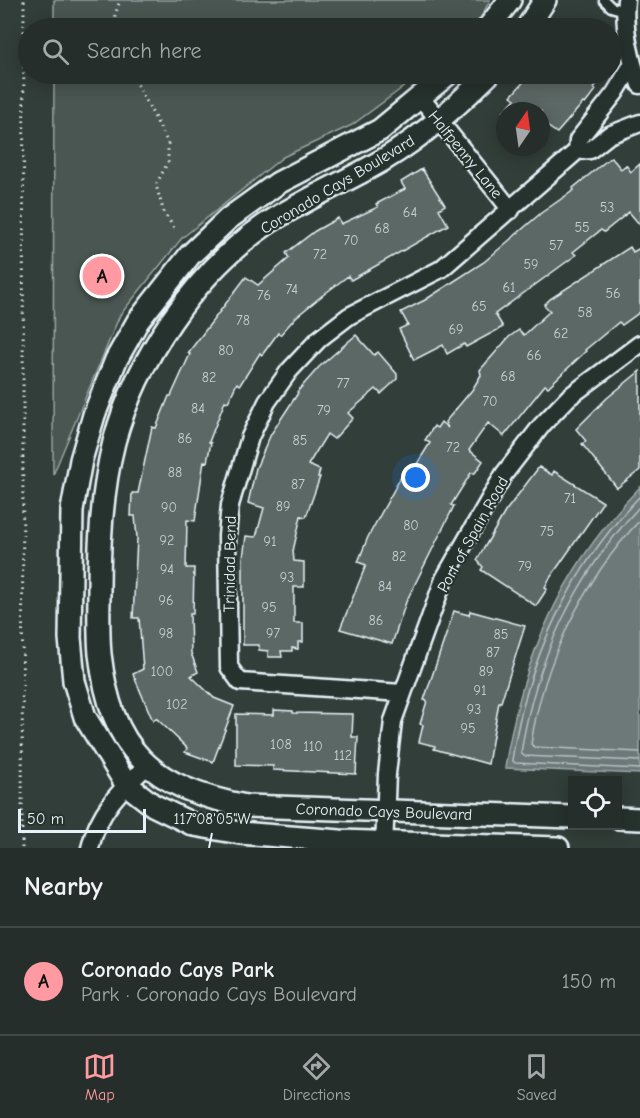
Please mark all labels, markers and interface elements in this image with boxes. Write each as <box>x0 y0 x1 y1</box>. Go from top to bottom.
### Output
search box <box>18 18 622 84</box>
icon: search <box>39 35 72 68</box>
text: Search here <box>87 38 202 64</box>
north arrow <box>496 102 550 156</box>
street label: Halfpenny Lane <box>424 107 506 202</box>
street label: Coronado Cays Boulevard <box>257 132 418 238</box>
house number: 53 <box>600 199 614 216</box>
house number: 64 <box>403 204 417 221</box>
house number: 55 <box>574 219 590 236</box>
house number: 68 <box>375 220 389 237</box>
house number: 70 <box>343 232 359 249</box>
house number: 57 <box>549 237 563 254</box>
house number: 72 <box>313 246 327 263</box>
pin: A <box>82 254 122 298</box>
house number: 59 <box>523 256 539 273</box>
house number: 61 <box>502 279 516 296</box>
house number: 74 <box>286 281 298 298</box>
house number: 56 <box>605 285 621 302</box>
house number: 76 <box>257 287 271 304</box>
house number: 65 <box>471 298 487 315</box>
house number: 58 <box>578 304 592 321</box>
house number: 78 <box>236 312 250 329</box>
house number: 69 <box>448 321 464 338</box>
house number: 62 <box>554 325 568 342</box>
house number: 80 <box>218 342 234 359</box>
house number: 66 <box>526 347 542 364</box>
house number: 68 <box>501 368 515 385</box>
house number: 82 <box>202 369 216 386</box>
house number: 77 <box>336 375 350 392</box>
house number: 70 <box>482 393 498 410</box>
house number: 84 <box>191 400 205 417</box>
house number: 79 <box>317 402 331 419</box>
house number: 86 <box>178 430 192 447</box>
house number: 85 <box>293 432 307 449</box>
house number: 72 <box>446 439 460 456</box>
your location <box>401 463 430 492</box>
house number: 88 <box>168 464 182 481</box>
street label: Port of Spain Road <box>434 474 512 595</box>
house number: 87 <box>291 476 305 493</box>
house number: 71 <box>564 490 576 507</box>
house number: 89 <box>276 498 290 515</box>
house number: 90 <box>161 499 177 516</box>
street label: Trinidad Bend <box>220 516 240 612</box>
house number: 80 <box>403 517 419 534</box>
house number: 75 <box>540 523 554 540</box>
house number: 92 <box>160 532 174 549</box>
house number: 91 <box>264 533 276 550</box>
house number: 82 <box>392 548 406 565</box>
house number: 79 <box>518 558 532 575</box>
house number: 94 <box>160 561 174 578</box>
house number: 93 <box>280 569 294 586</box>
house number: 84 <box>378 578 392 595</box>
house number: 96 <box>158 592 174 609</box>
house number: 95 <box>261 599 277 616</box>
house number: 86 <box>369 612 383 629</box>
house number: 98 <box>159 625 173 642</box>
house number: 97 <box>266 625 280 642</box>
house number: 85 <box>494 626 508 643</box>
house number: 87 <box>486 644 500 661</box>
house number: 100 <box>151 663 173 680</box>
house number: 89 <box>479 663 493 680</box>
house number: 91 <box>474 682 486 699</box>
house number: 102 <box>166 696 188 713</box>
house number: 93 <box>467 701 481 718</box>
house number: 95 <box>460 720 476 737</box>
house number: 108 <box>270 736 292 753</box>
house number: 110 <box>303 738 323 755</box>
house number: 112 <box>334 747 352 764</box>
map controls <box>568 776 622 830</box>
button: locate <box>568 776 622 830</box>
street label: Coronado Cays Boulevard <box>295 800 472 824</box>
scale bar <box>18 806 146 834</box>
text: 50 m <box>27 810 64 828</box>
text: 117°08'05"W <box>174 810 250 828</box>
text: Nearby <box>24 872 103 902</box>
text: Coronado Cays Park <box>81 957 274 983</box>
text: A <box>38 970 49 993</box>
text: 150 m <box>562 970 616 993</box>
text: Park · Coronado Cays Boulevard <box>81 983 357 1006</box>
tab: Map <box>83 1050 116 1104</box>
tab: Directions <box>283 1050 350 1104</box>
tab: Saved <box>517 1050 557 1104</box>

